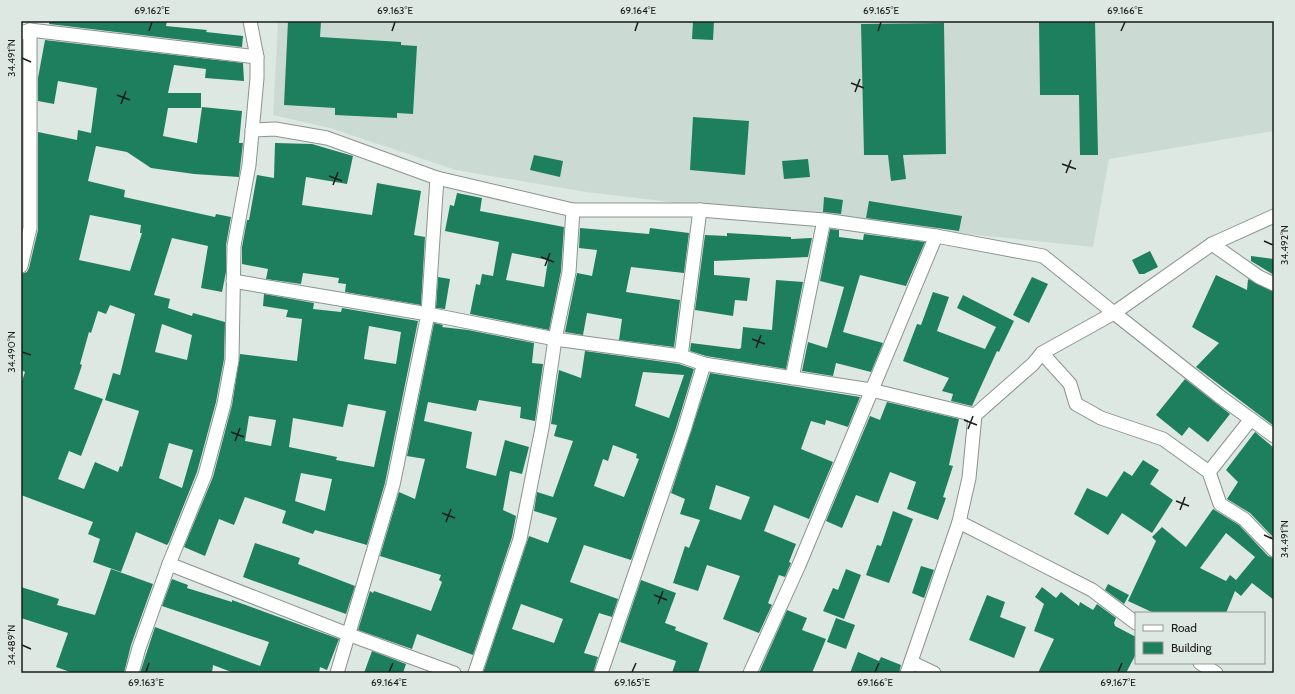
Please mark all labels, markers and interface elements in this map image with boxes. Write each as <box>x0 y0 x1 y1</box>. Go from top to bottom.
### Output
text: 69.162°E <box>134 4 170 17</box>
text: 69.163°E <box>377 4 413 17</box>
text: 69.164°E <box>620 4 657 17</box>
text: 69.165°E <box>863 4 899 17</box>
text: 69.166°E <box>1107 4 1143 17</box>
text: 34.491°N <box>5 39 18 77</box>
text: 34.492°N <box>1278 225 1291 265</box>
text: 34.490°N <box>5 331 18 373</box>
text: 34.491°N <box>1278 520 1291 558</box>
legend <box>1135 612 1265 664</box>
text: Road <box>1171 620 1197 635</box>
text: 34.489°N <box>5 625 18 665</box>
text: Building <box>1171 640 1213 655</box>
text: 69.163°E <box>128 676 164 689</box>
text: 69.164°E <box>371 676 408 689</box>
text: 69.165°E <box>614 676 650 689</box>
text: 69.166°E <box>857 676 893 689</box>
text: 69.167°E <box>1100 676 1136 689</box>

